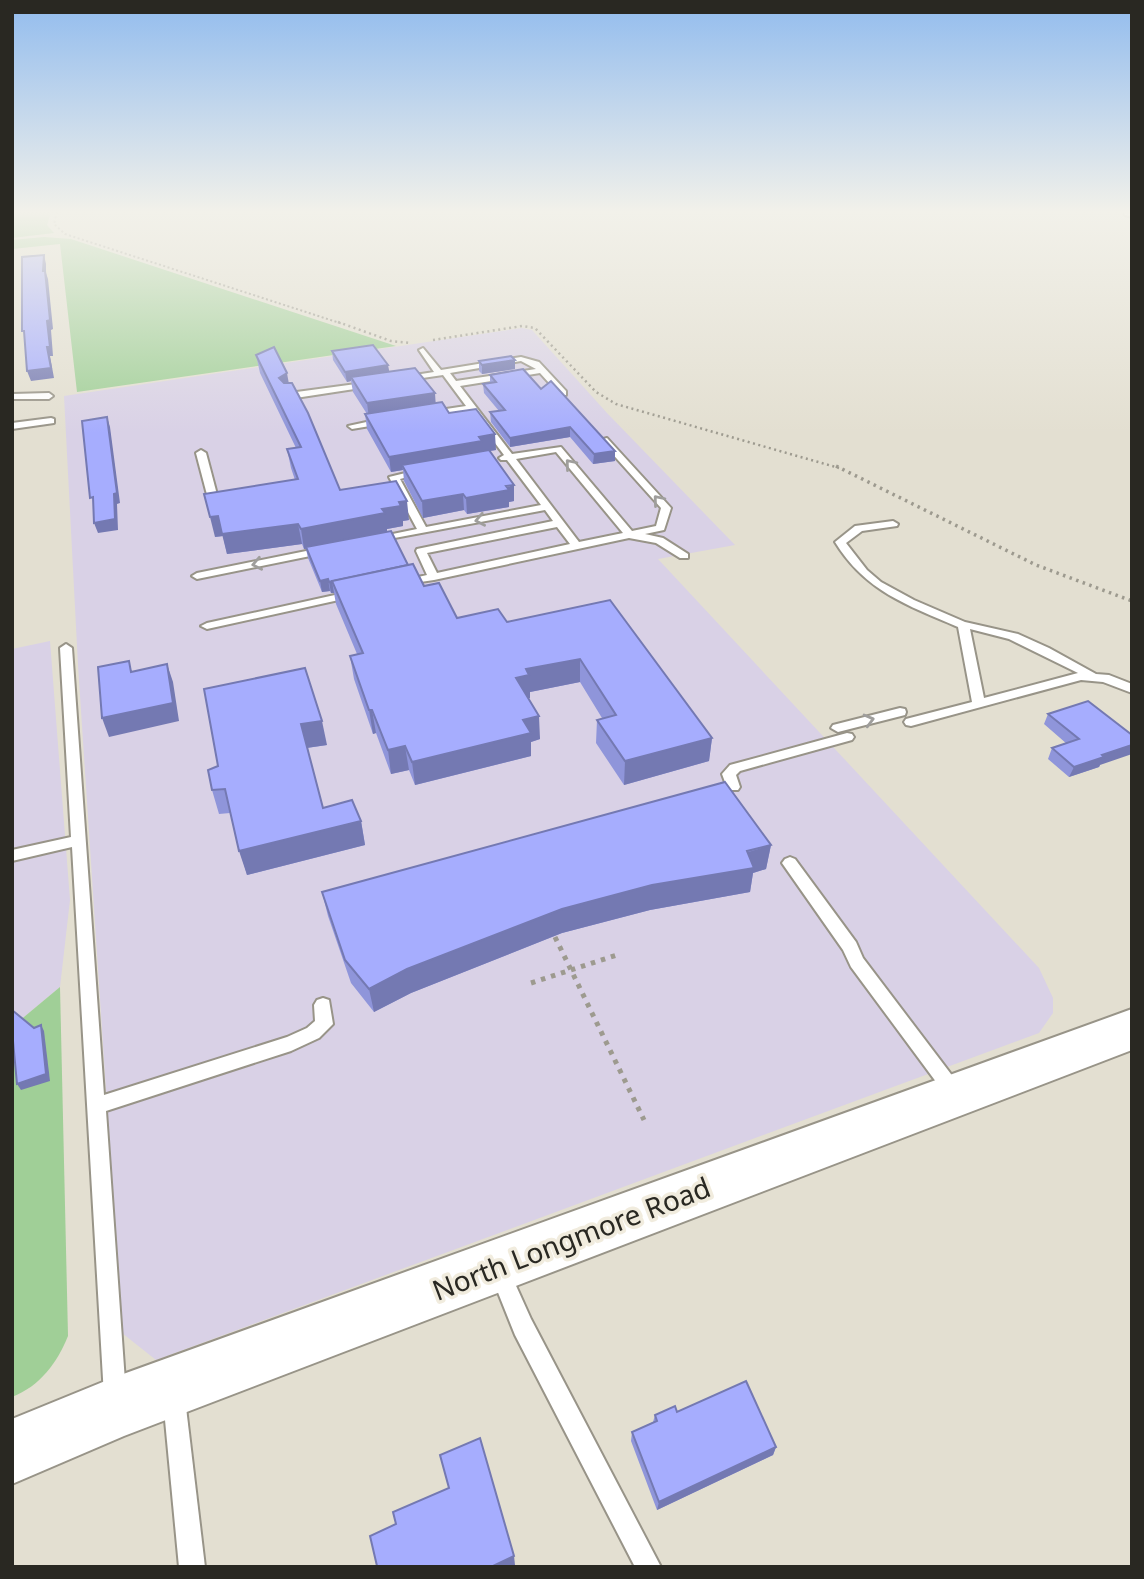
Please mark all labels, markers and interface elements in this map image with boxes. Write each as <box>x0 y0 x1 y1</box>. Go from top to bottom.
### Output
one-way arrow <box>566 459 579 472</box>
one-way arrow <box>654 495 666 508</box>
one-way arrow <box>474 511 486 526</box>
one-way arrow <box>251 555 263 570</box>
one-way arrow <box>863 714 875 728</box>
street label: North Longmore Road <box>426 1167 716 1309</box>

